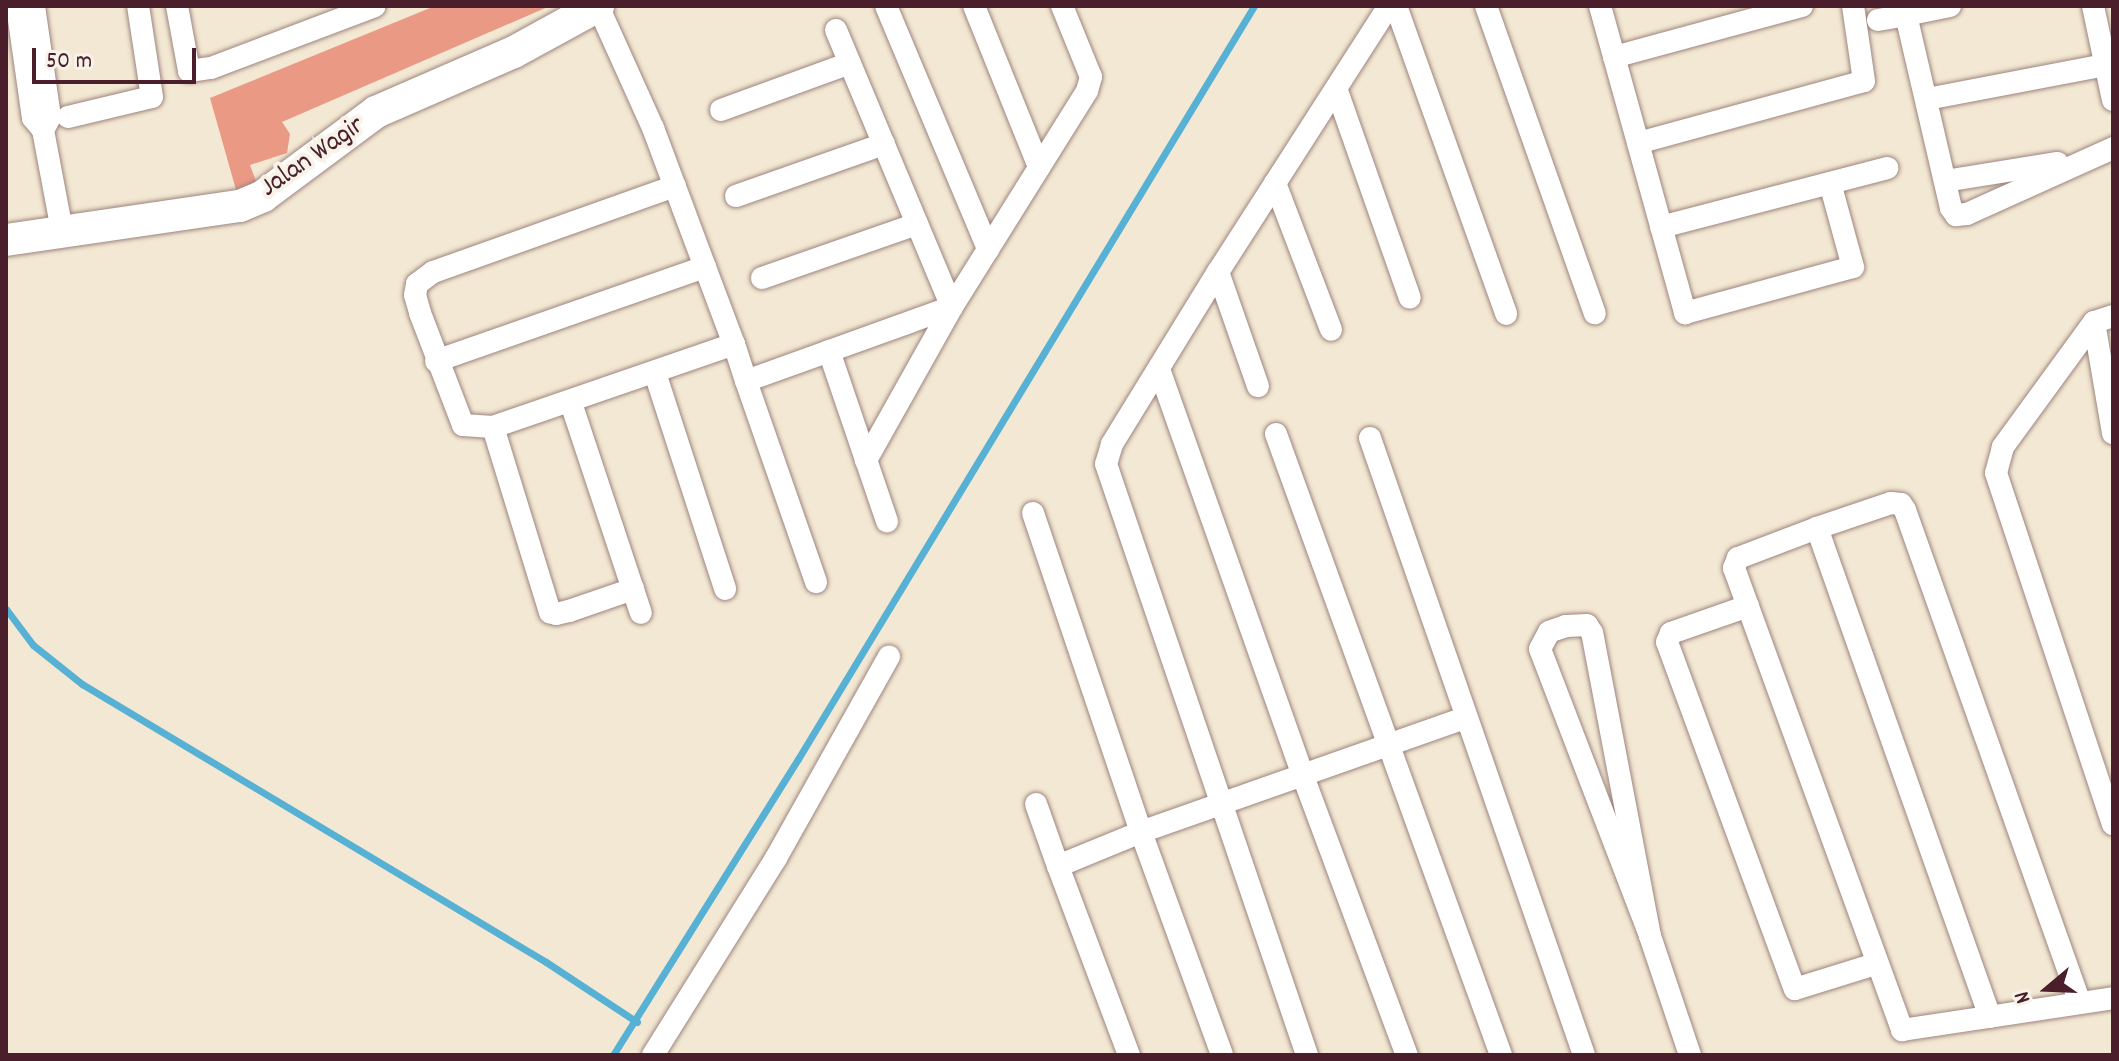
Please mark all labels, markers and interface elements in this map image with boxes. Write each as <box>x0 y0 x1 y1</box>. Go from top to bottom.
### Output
scale bar <box>36 32 200 82</box>
text: 50 m <box>46 45 92 79</box>
street label: Jalan Wagir <box>254 110 372 206</box>
north arrow <box>2007 949 2087 1029</box>
text: N <box>2007 987 2040 1007</box>

